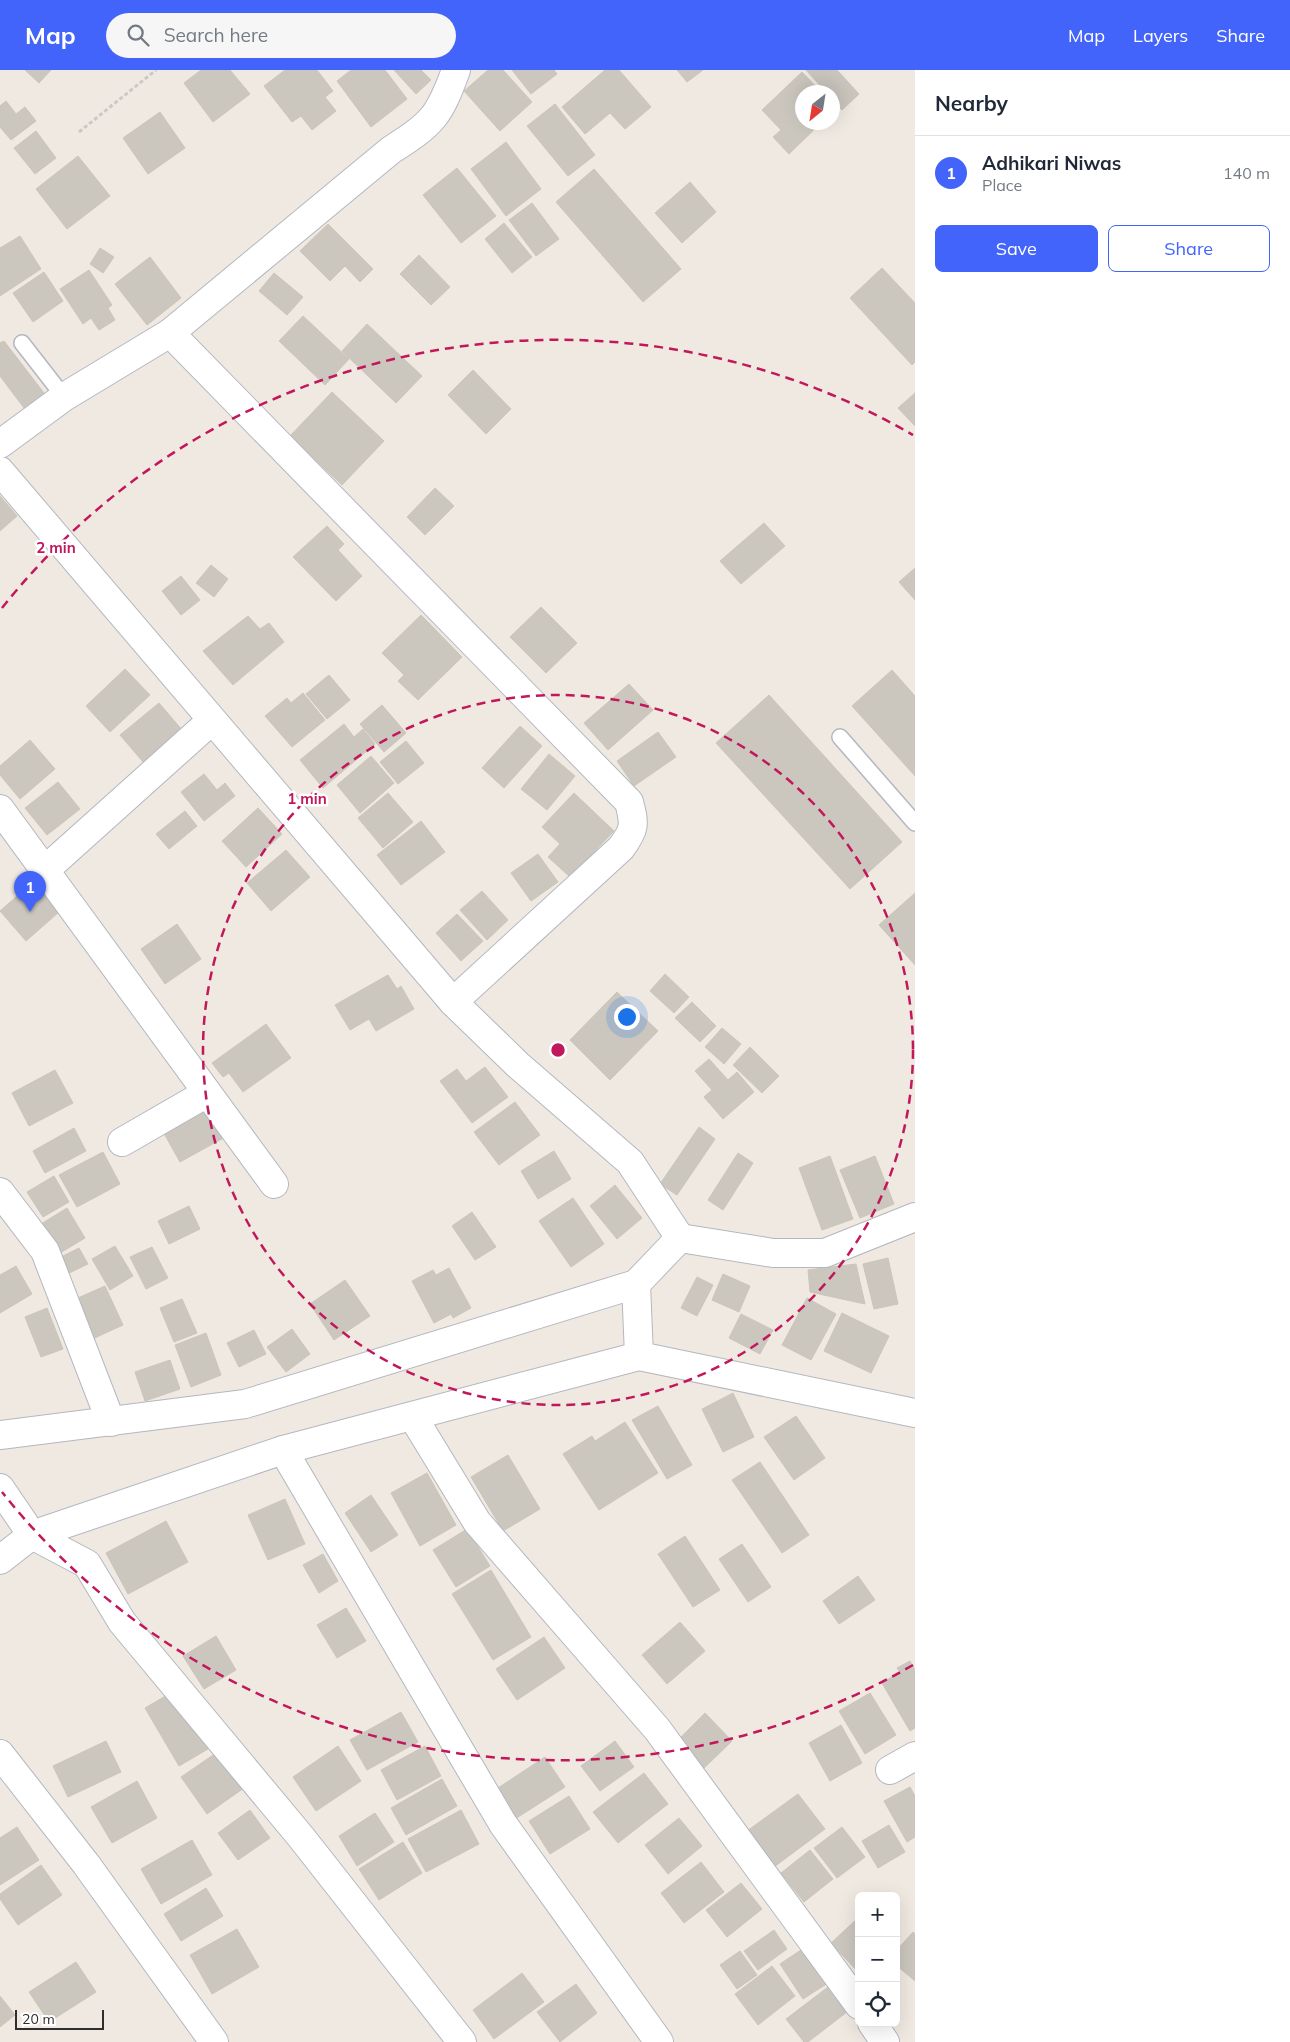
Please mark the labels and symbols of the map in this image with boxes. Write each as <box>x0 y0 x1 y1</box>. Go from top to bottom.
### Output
north arrow <box>795 85 840 130</box>
text: 2 min <box>36 538 76 557</box>
text: 1 min <box>287 789 327 808</box>
pin: 1 <box>14 871 46 912</box>
your location <box>614 1004 640 1030</box>
centre of rings <box>549 1041 567 1059</box>
scale bar <box>15 2007 104 2030</box>

